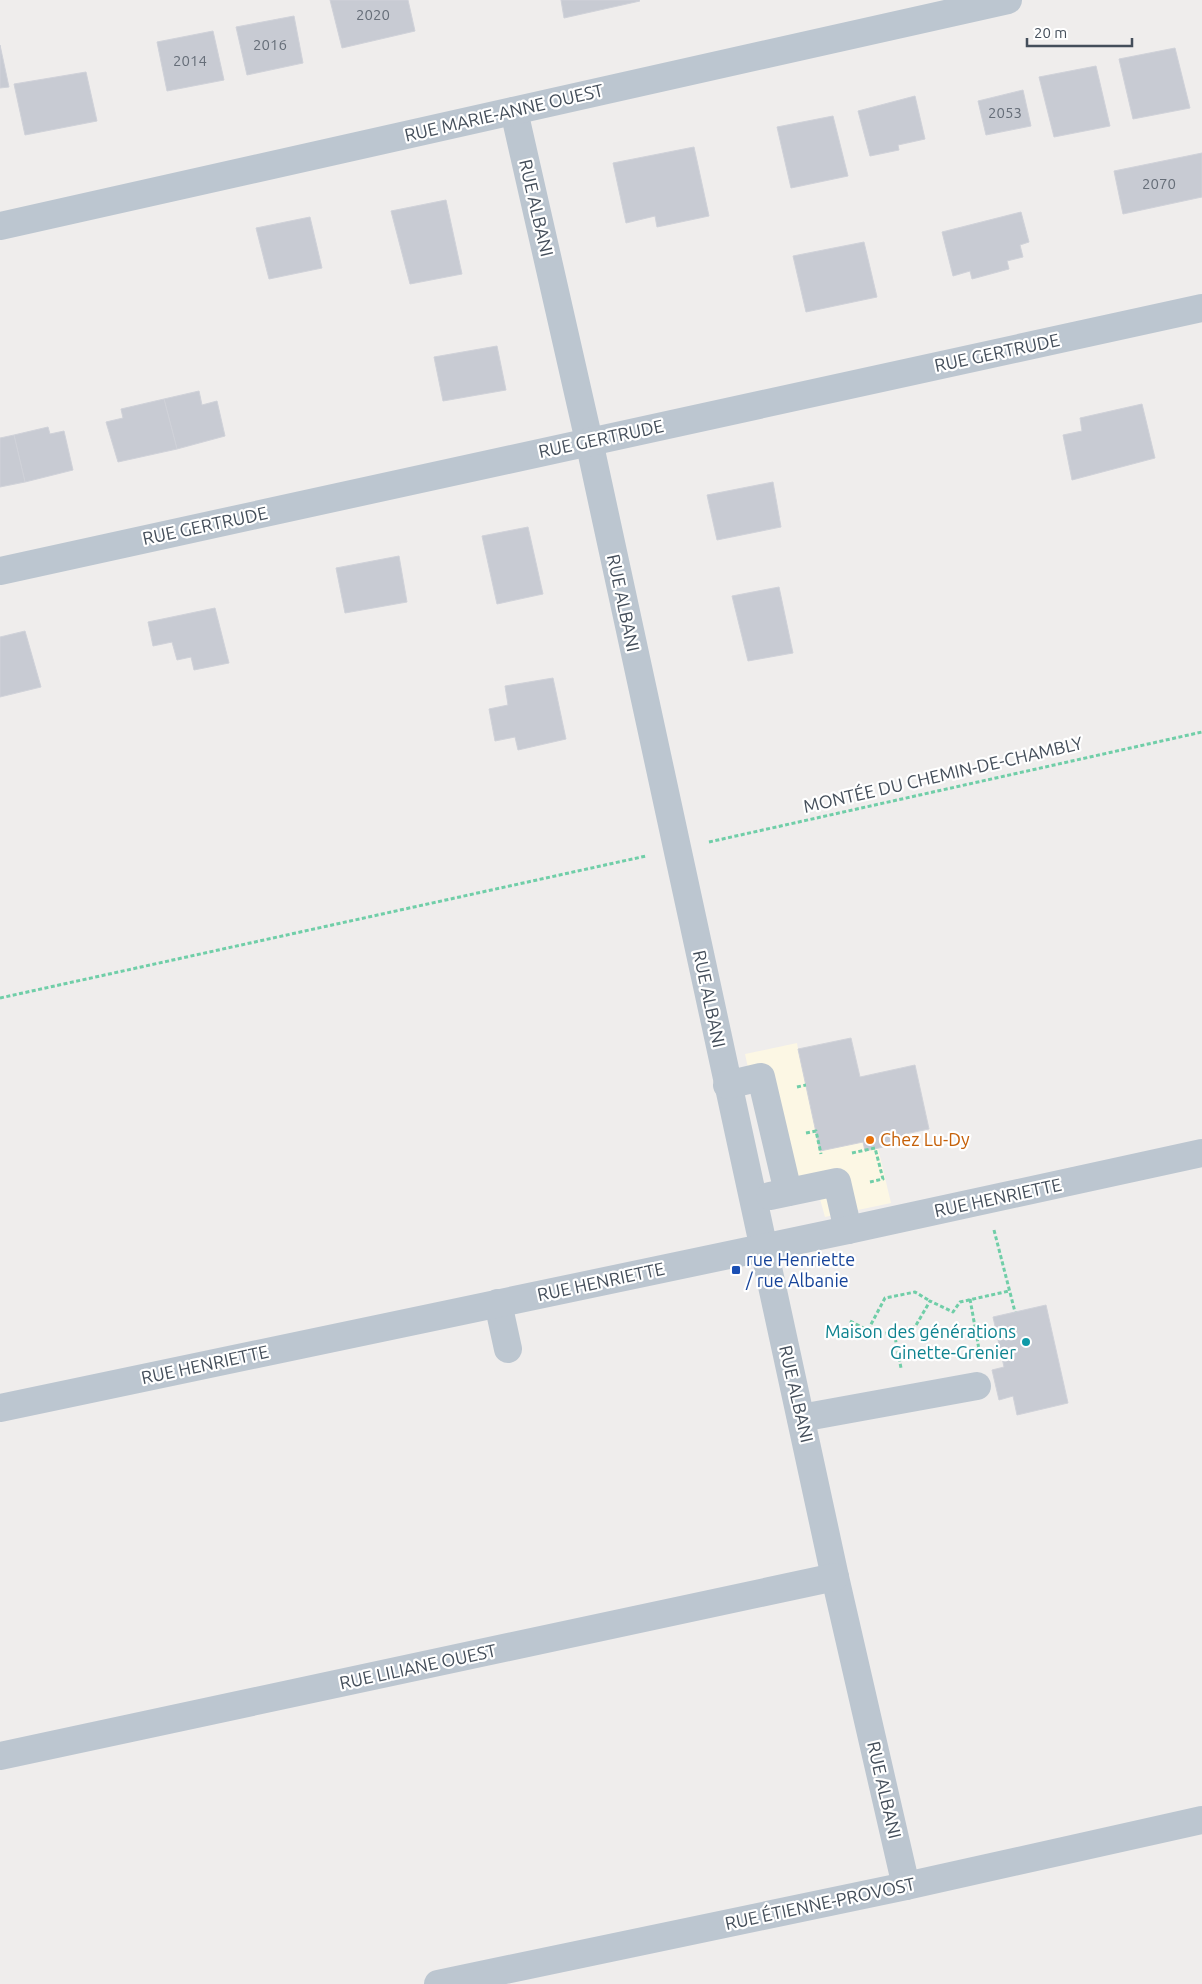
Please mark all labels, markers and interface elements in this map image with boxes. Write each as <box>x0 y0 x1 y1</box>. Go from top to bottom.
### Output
house number: 2020 <box>356 6 390 23</box>
scale bar <box>1027 15 1132 47</box>
text: 20 m <box>1034 24 1067 41</box>
house number: 2016 <box>253 36 287 53</box>
house number: 2014 <box>173 52 207 69</box>
street label: RUE MARIE-ANNE OUEST <box>402 79 605 145</box>
house number: 2053 <box>988 104 1022 121</box>
street label: RUE ALBANI <box>516 157 558 258</box>
house number: 2070 <box>1142 175 1176 192</box>
street label: RUE GERTRUDE <box>932 329 1061 375</box>
street label: RUE GERTRUDE <box>536 415 665 461</box>
street label: RUE GERTRUDE <box>140 502 269 548</box>
street label: RUE ALBANI <box>604 552 644 653</box>
street label: MONTÉE DU CHEMIN-DE-CHAMBLY <box>801 731 1085 816</box>
street label: RUE ALBANI <box>690 948 730 1049</box>
place label: Chez Lu-Dy <box>880 1129 970 1149</box>
marker: Chez Lu-Dy <box>864 1134 876 1146</box>
street label: RUE HENRIETTE <box>932 1174 1063 1220</box>
place label: rue Henriette / rue Albanie <box>745 1249 855 1290</box>
street label: RUE HENRIETTE <box>535 1258 666 1304</box>
marker: rue Henriette / rue Albanie <box>730 1264 742 1276</box>
place label: Maison des générations Ginette-Grenier <box>825 1321 1016 1362</box>
marker: Maison des générations Ginette-Grenier <box>1020 1336 1032 1348</box>
street label: RUE HENRIETTE <box>139 1341 270 1387</box>
street label: RUE ALBANI <box>776 1343 818 1444</box>
street label: RUE LILIANE OUEST <box>338 1640 498 1692</box>
street label: RUE ALBANI <box>864 1739 906 1840</box>
street label: RUE ÉTIENNE-PROVOST <box>723 1872 917 1933</box>

